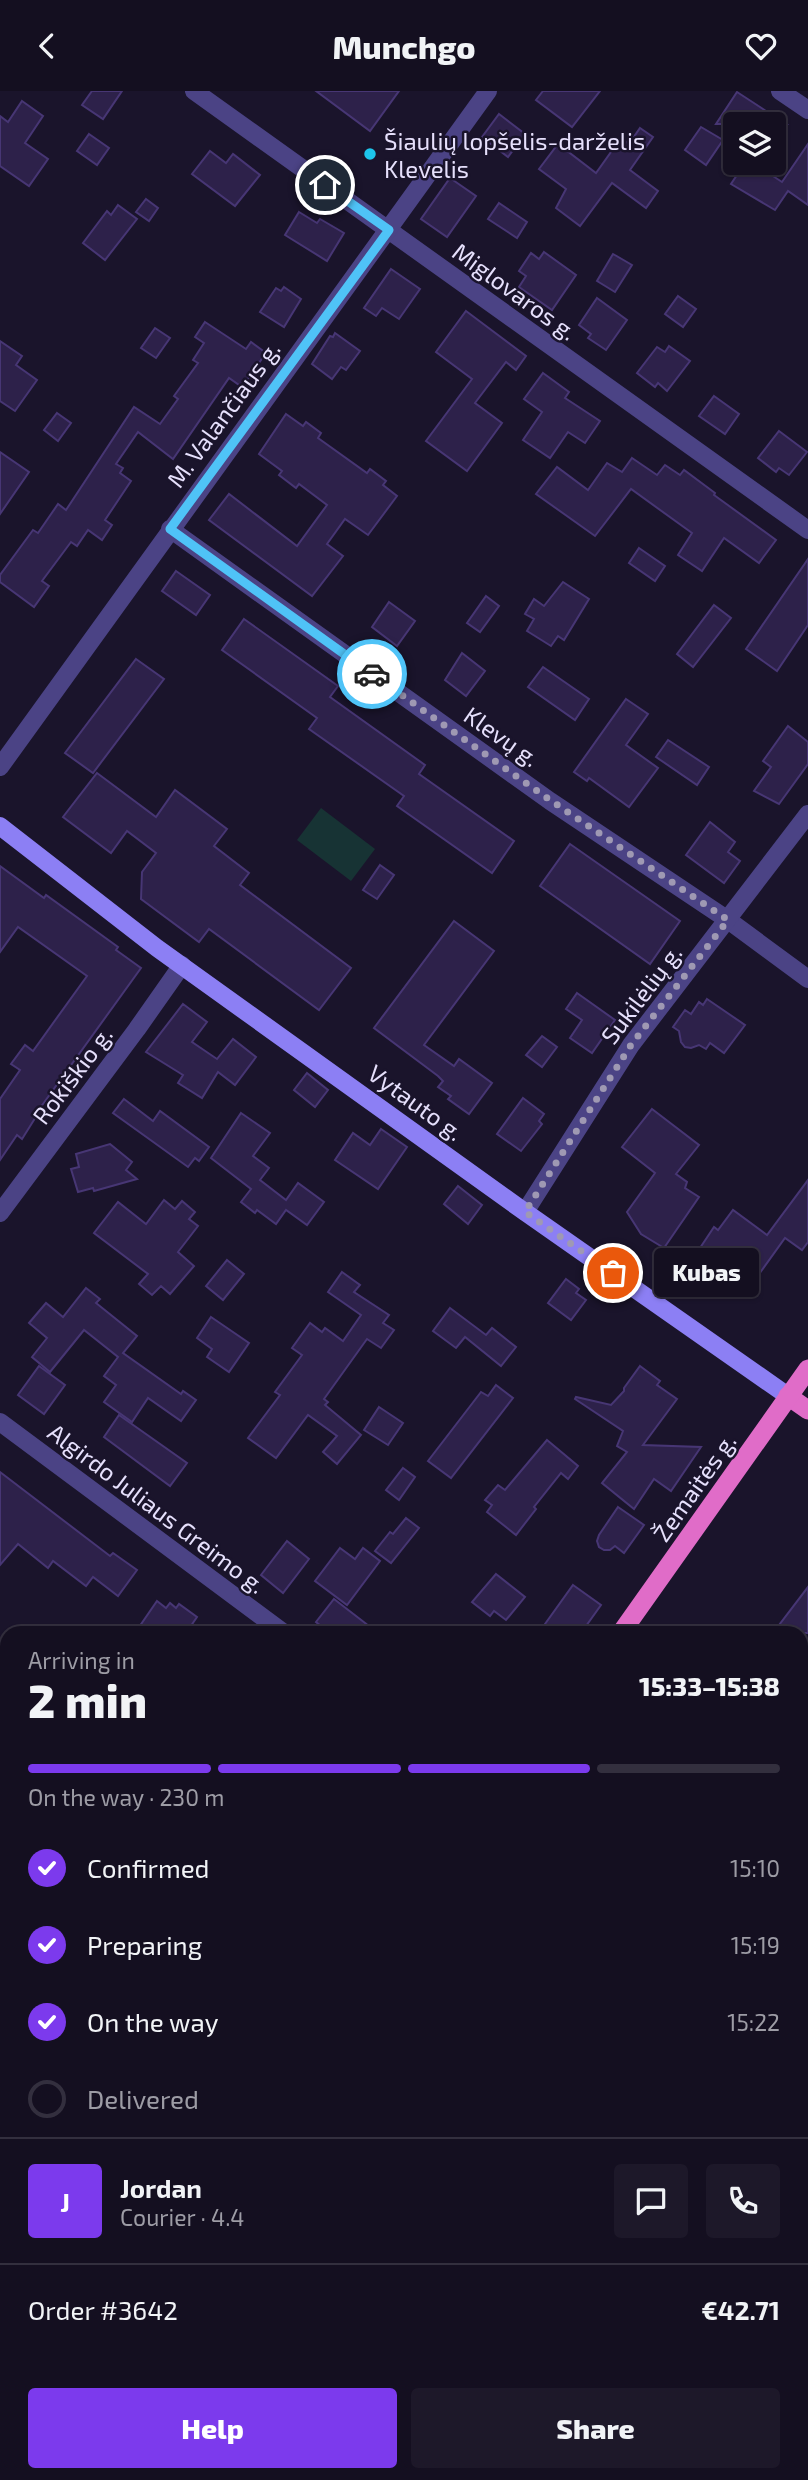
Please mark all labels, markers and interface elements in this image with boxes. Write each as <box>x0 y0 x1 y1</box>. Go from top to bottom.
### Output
icon: back <box>28 27 66 65</box>
text: Munchgo <box>332 27 476 65</box>
icon: heart <box>742 27 780 65</box>
map controls <box>723 112 786 175</box>
button: layers <box>723 112 786 175</box>
place label: Šiaulių lopšelis-darželis Klevelis <box>384 126 645 183</box>
marker: Šiaulių lopšelis-darželis Klevelis <box>362 146 378 162</box>
pin <box>295 155 355 215</box>
icon: home <box>306 166 344 204</box>
street label: Miglovaros g. <box>447 236 583 346</box>
street label: M. Valančiaus g. <box>160 335 286 493</box>
courier <box>337 639 407 709</box>
icon: car <box>353 655 391 693</box>
street label: Klevų g. <box>459 700 545 772</box>
street label: Sukilėlių g. <box>594 939 688 1049</box>
street label: Rokiškio g. <box>26 1020 118 1130</box>
street label: Vytauto g. <box>363 1058 469 1146</box>
pin <box>583 1243 643 1303</box>
callout: Kubas <box>655 1249 760 1297</box>
icon: bag <box>594 1254 632 1292</box>
text: Kubas <box>672 1258 741 1286</box>
street label: Algirdo Juliaus Greimo g. <box>43 1417 271 1599</box>
street label: Žemaitės g. <box>646 1427 742 1547</box>
text: Arriving in <box>28 1646 135 1674</box>
text: 15:33–15:38 <box>639 1670 780 1701</box>
text: 2 min <box>28 1672 147 1727</box>
text: On the way · 230 m <box>28 1783 224 1811</box>
icon: check <box>28 1849 66 1887</box>
text: Confirmed <box>87 1852 210 1883</box>
text: 15:10 <box>730 1854 780 1882</box>
icon: check <box>28 1926 66 1964</box>
text: Preparing <box>87 1929 202 1960</box>
text: 15:19 <box>731 1931 780 1959</box>
icon: check <box>28 2003 66 2041</box>
text: On the way <box>87 2006 218 2037</box>
text: 15:22 <box>727 2008 780 2036</box>
text: Delivered <box>87 2083 199 2114</box>
button: chat <box>614 2164 688 2238</box>
button: phone <box>706 2164 780 2238</box>
text: Jordan <box>120 2172 202 2203</box>
text: J <box>60 2186 70 2217</box>
text: Courier · 4.4 <box>120 2203 244 2231</box>
text: Order #3642 <box>28 2294 178 2325</box>
text: €42.71 <box>701 2294 780 2325</box>
button: Help <box>28 2388 397 2468</box>
button: Share <box>411 2388 780 2468</box>

